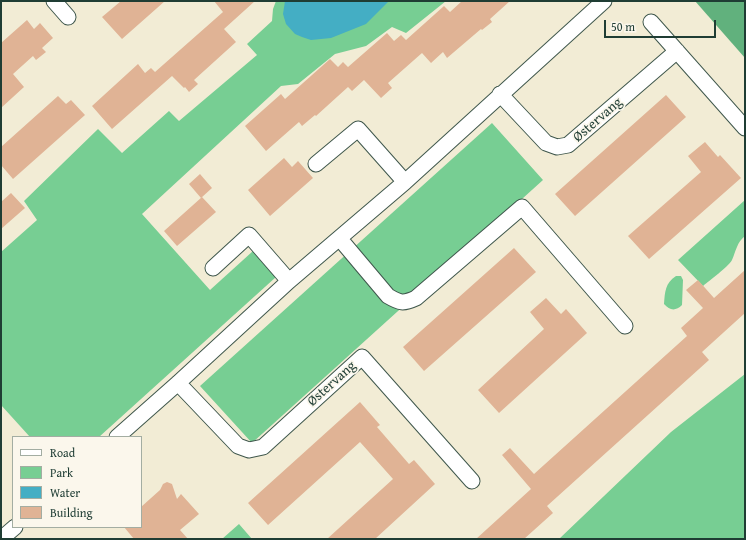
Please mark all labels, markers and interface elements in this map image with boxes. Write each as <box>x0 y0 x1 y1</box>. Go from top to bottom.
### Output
scale bar <box>606 12 718 38</box>
text: 50 m <box>611 18 635 35</box>
street label: Østervang <box>570 94 626 146</box>
street label: Østervang <box>304 358 360 410</box>
legend <box>12 436 142 528</box>
text: Road <box>50 444 75 461</box>
text: Park <box>50 464 73 481</box>
text: Water <box>50 484 80 501</box>
text: Building <box>50 504 93 521</box>

